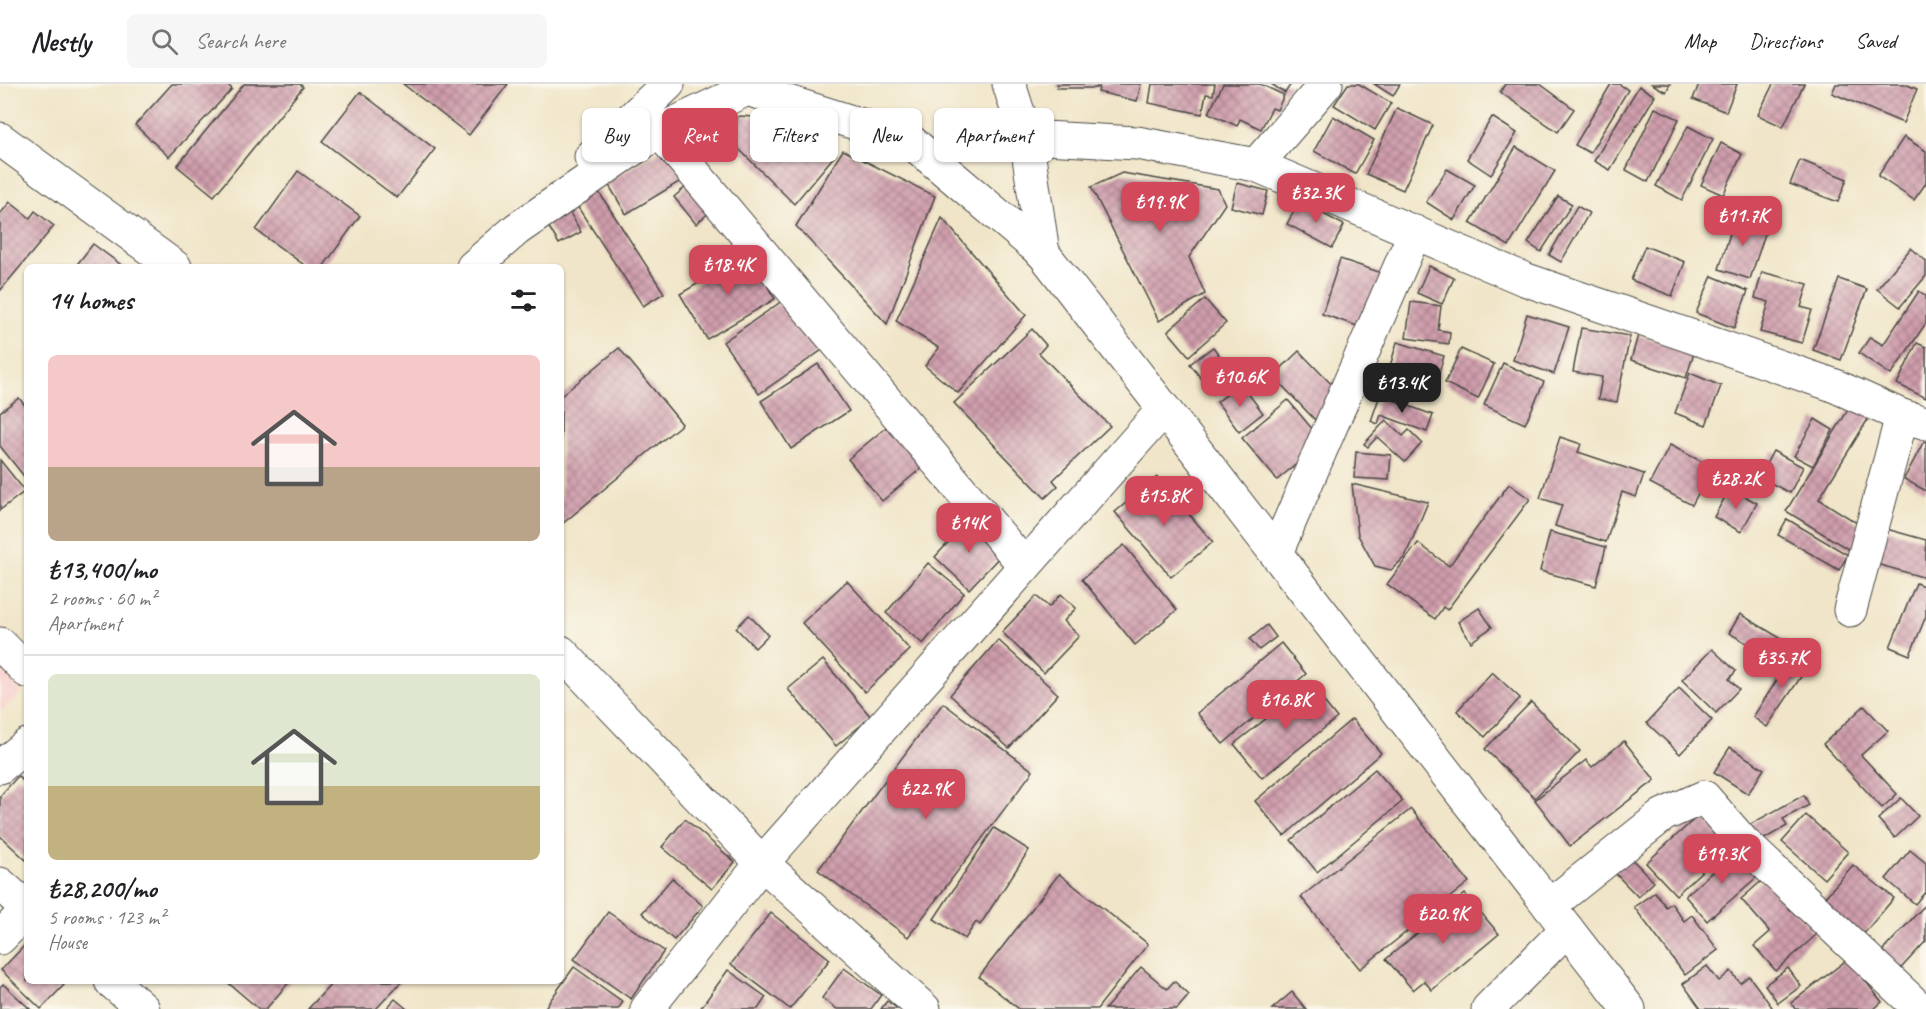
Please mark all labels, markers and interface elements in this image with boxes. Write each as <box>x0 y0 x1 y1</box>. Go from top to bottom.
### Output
search box <box>127 14 547 68</box>
text: Nestly <box>30 24 91 59</box>
icon: search <box>148 25 181 58</box>
text: Search here <box>196 27 285 55</box>
text: Map <box>1684 28 1716 54</box>
text: Directions <box>1749 28 1822 54</box>
text: Saved <box>1855 28 1896 54</box>
chip: Buy <box>582 108 650 162</box>
chip: Rent <box>662 108 738 162</box>
chip: Filters <box>750 108 838 162</box>
chip: New <box>850 108 922 162</box>
chip: Apartment <box>934 108 1054 162</box>
pin: ₺32.3K <box>1267 173 1365 224</box>
text: ₺32.3K <box>1291 180 1341 205</box>
pin: ₺19.9K <box>1111 182 1209 233</box>
text: ₺19.9K <box>1135 189 1185 214</box>
pin: ₺11.7K <box>1694 196 1792 247</box>
text: ₺11.7K <box>1718 203 1768 228</box>
pin: ₺18.4K <box>679 245 777 296</box>
text: ₺18.4K <box>703 252 753 277</box>
text: 14 homes <box>48 284 133 317</box>
icon: filters <box>507 284 540 317</box>
pin: ₺10.6K <box>1191 357 1289 408</box>
pin: ₺13.4K <box>1353 363 1451 414</box>
text: ₺10.6K <box>1215 364 1265 389</box>
text: ₺13.4K <box>1377 370 1427 395</box>
icon: home <box>240 394 348 502</box>
pin: ₺28.2K <box>1687 459 1785 510</box>
text: ₺28.2K <box>1711 466 1761 491</box>
pin: ₺15.8K <box>1115 476 1213 527</box>
text: ₺15.8K <box>1139 483 1189 508</box>
pin: ₺14K <box>933 503 1005 554</box>
text: ₺14K <box>950 510 988 535</box>
text: ₺13,400/mo <box>48 553 157 586</box>
text: 2 rooms · 60 m² <box>48 586 156 611</box>
text: Apartment <box>48 611 121 636</box>
pin: ₺35.7K <box>1733 638 1831 689</box>
text: ₺35.7K <box>1757 645 1807 670</box>
pin: ₺16.8K <box>1237 680 1335 731</box>
text: ₺16.8K <box>1261 687 1311 712</box>
icon: home <box>240 713 348 821</box>
pin: ₺22.9K <box>877 769 975 820</box>
text: ₺22.9K <box>901 776 951 801</box>
pin: ₺19.3K <box>1673 834 1771 885</box>
text: ₺19.3K <box>1697 841 1747 866</box>
text: ₺28,200/mo <box>48 872 157 905</box>
pin: ₺20.9K <box>1394 894 1492 945</box>
text: ₺20.9K <box>1418 901 1468 926</box>
text: 5 rooms · 123 m² <box>48 905 165 930</box>
text: House <box>48 930 87 955</box>

